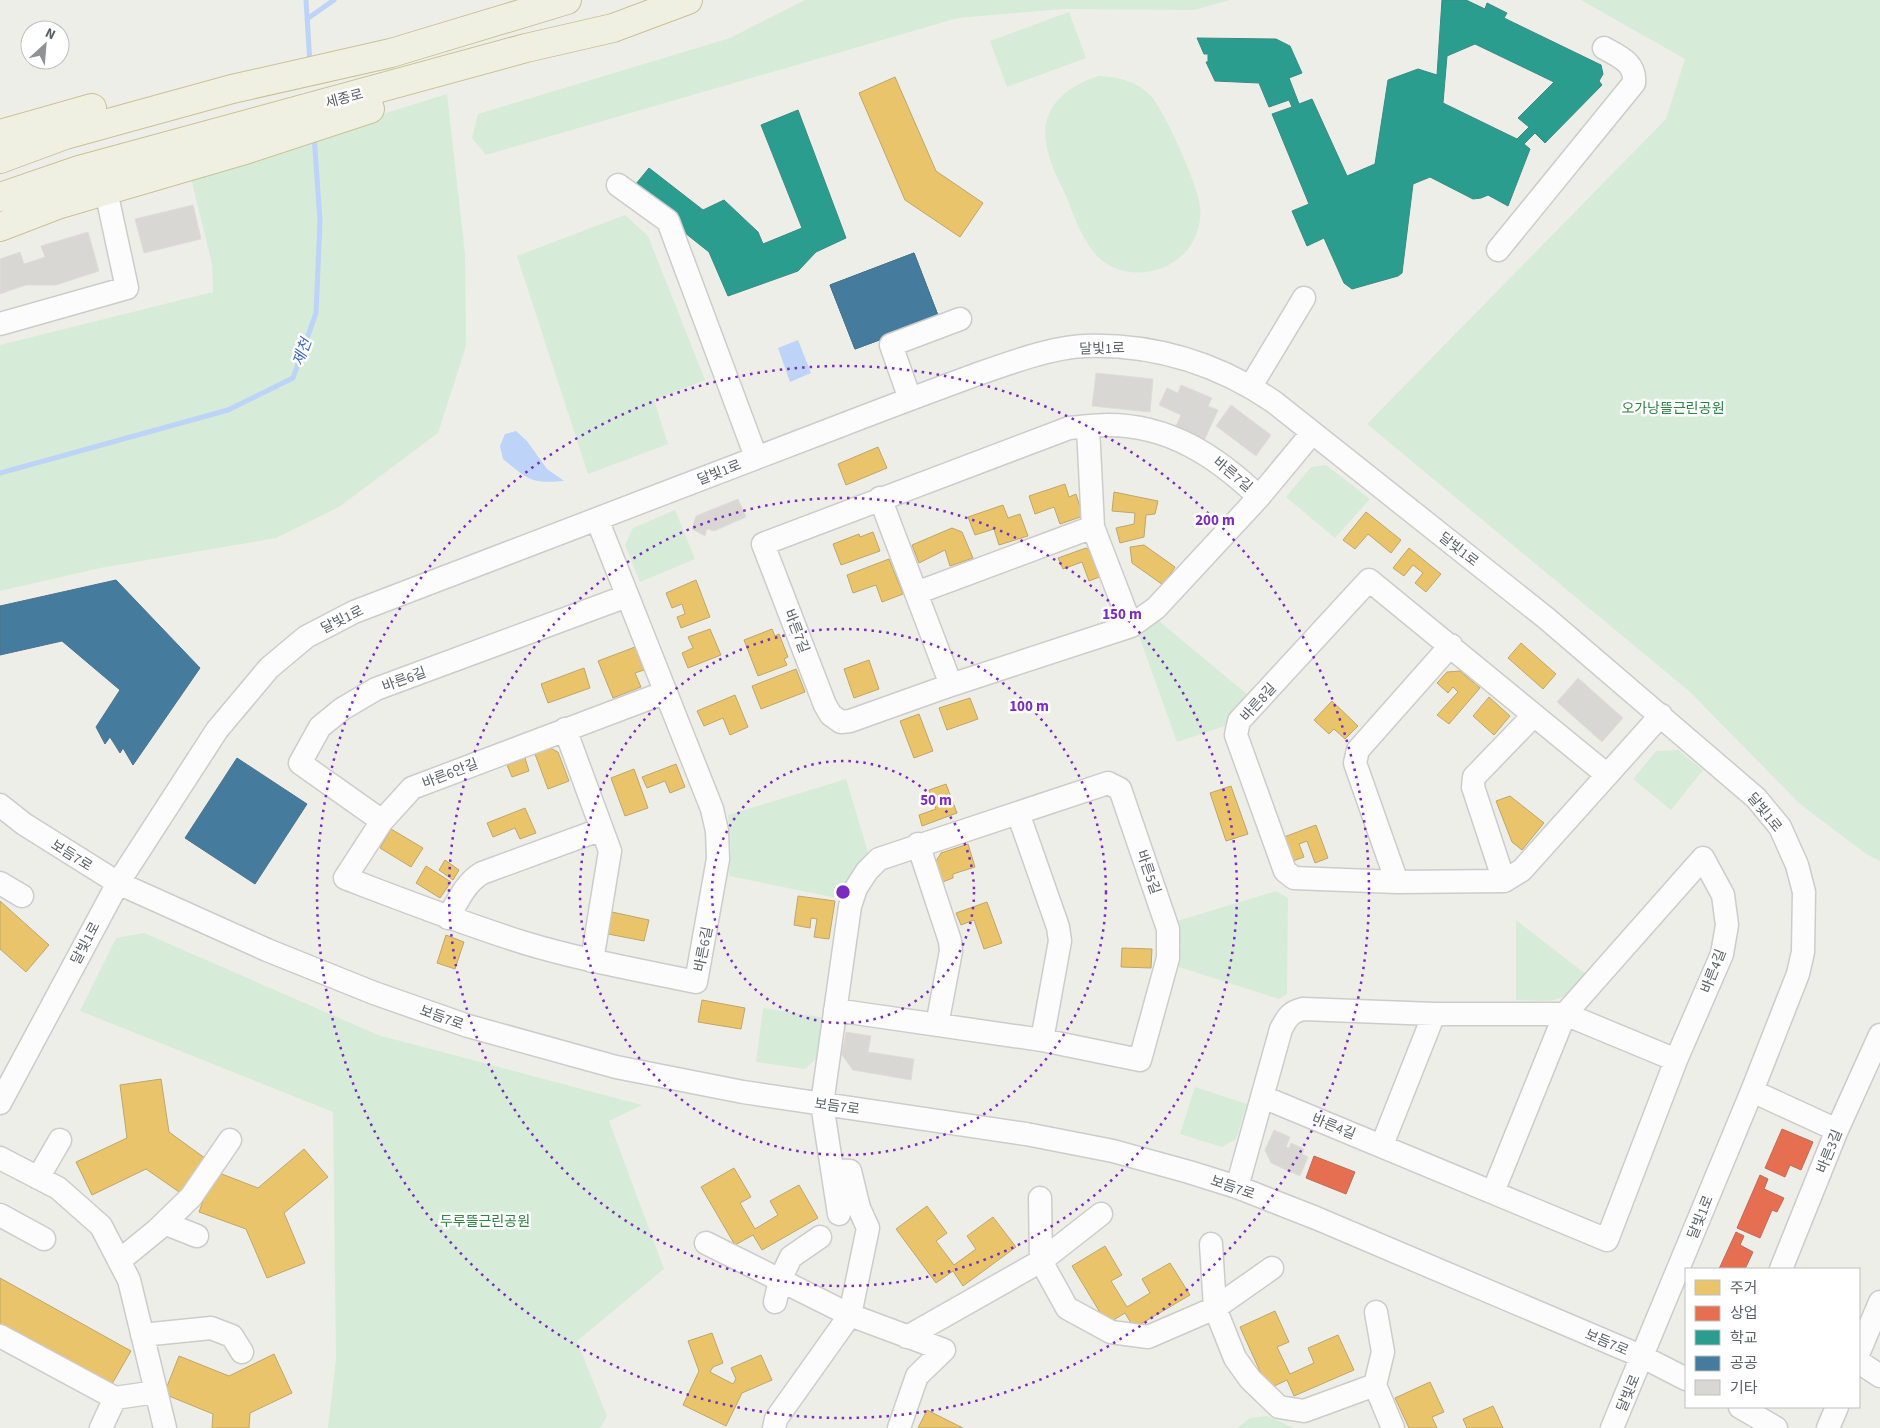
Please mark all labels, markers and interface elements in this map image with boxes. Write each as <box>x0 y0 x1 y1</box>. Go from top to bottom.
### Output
north arrow <box>20 20 70 70</box>
text: N <box>42 23 59 45</box>
street label: 세종로 <box>323 84 366 114</box>
water label: 제천 <box>288 334 318 369</box>
street label: 달빛1로 <box>1079 339 1125 359</box>
park label: 오가낭뜰근린공원 <box>1621 399 1725 419</box>
street label: 바른7길 <box>1208 452 1256 497</box>
street label: 달빛1로 <box>694 455 744 490</box>
text: 200 m <box>1195 510 1235 531</box>
street label: 달빛1로 <box>1434 528 1483 572</box>
street label: 달빛1로 <box>318 601 367 639</box>
text: 150 m <box>1102 604 1142 625</box>
street label: 바른7길 <box>779 606 814 656</box>
street label: 바른6길 <box>379 663 429 697</box>
street label: 바른8길 <box>1236 679 1281 726</box>
text: 100 m <box>1009 696 1049 717</box>
street label: 바른6안길 <box>419 754 481 794</box>
street label: 달빛1로 <box>1742 789 1786 837</box>
text: 50 m <box>920 790 952 811</box>
street label: 보듬7로 <box>47 835 96 876</box>
street label: 바른5길 <box>1131 848 1165 897</box>
centre of rings <box>834 883 852 901</box>
street label: 달빛1로 <box>66 919 105 968</box>
street label: 바른6길 <box>690 925 718 973</box>
street label: 바른4길 <box>1696 946 1731 996</box>
street label: 보듬7로 <box>417 1001 467 1035</box>
street label: 보듬7로 <box>813 1094 861 1120</box>
street label: 바른4길 <box>1309 1109 1359 1145</box>
street label: 바른3길 <box>1812 1126 1848 1176</box>
street label: 보듬7로 <box>1208 1171 1258 1205</box>
street label: 달빛1로 <box>1683 1192 1719 1242</box>
park label: 두루뜰근린공원 <box>440 1212 530 1232</box>
legend <box>1685 1268 1860 1408</box>
text: 주거 <box>1730 1278 1758 1299</box>
text: 상업 <box>1730 1303 1758 1324</box>
street label: 보듬7로 <box>1582 1325 1632 1361</box>
text: 학교 <box>1730 1328 1758 1349</box>
text: 공공 <box>1730 1353 1758 1374</box>
street label: 달빛로 <box>1612 1372 1646 1415</box>
text: 기타 <box>1730 1378 1758 1399</box>

